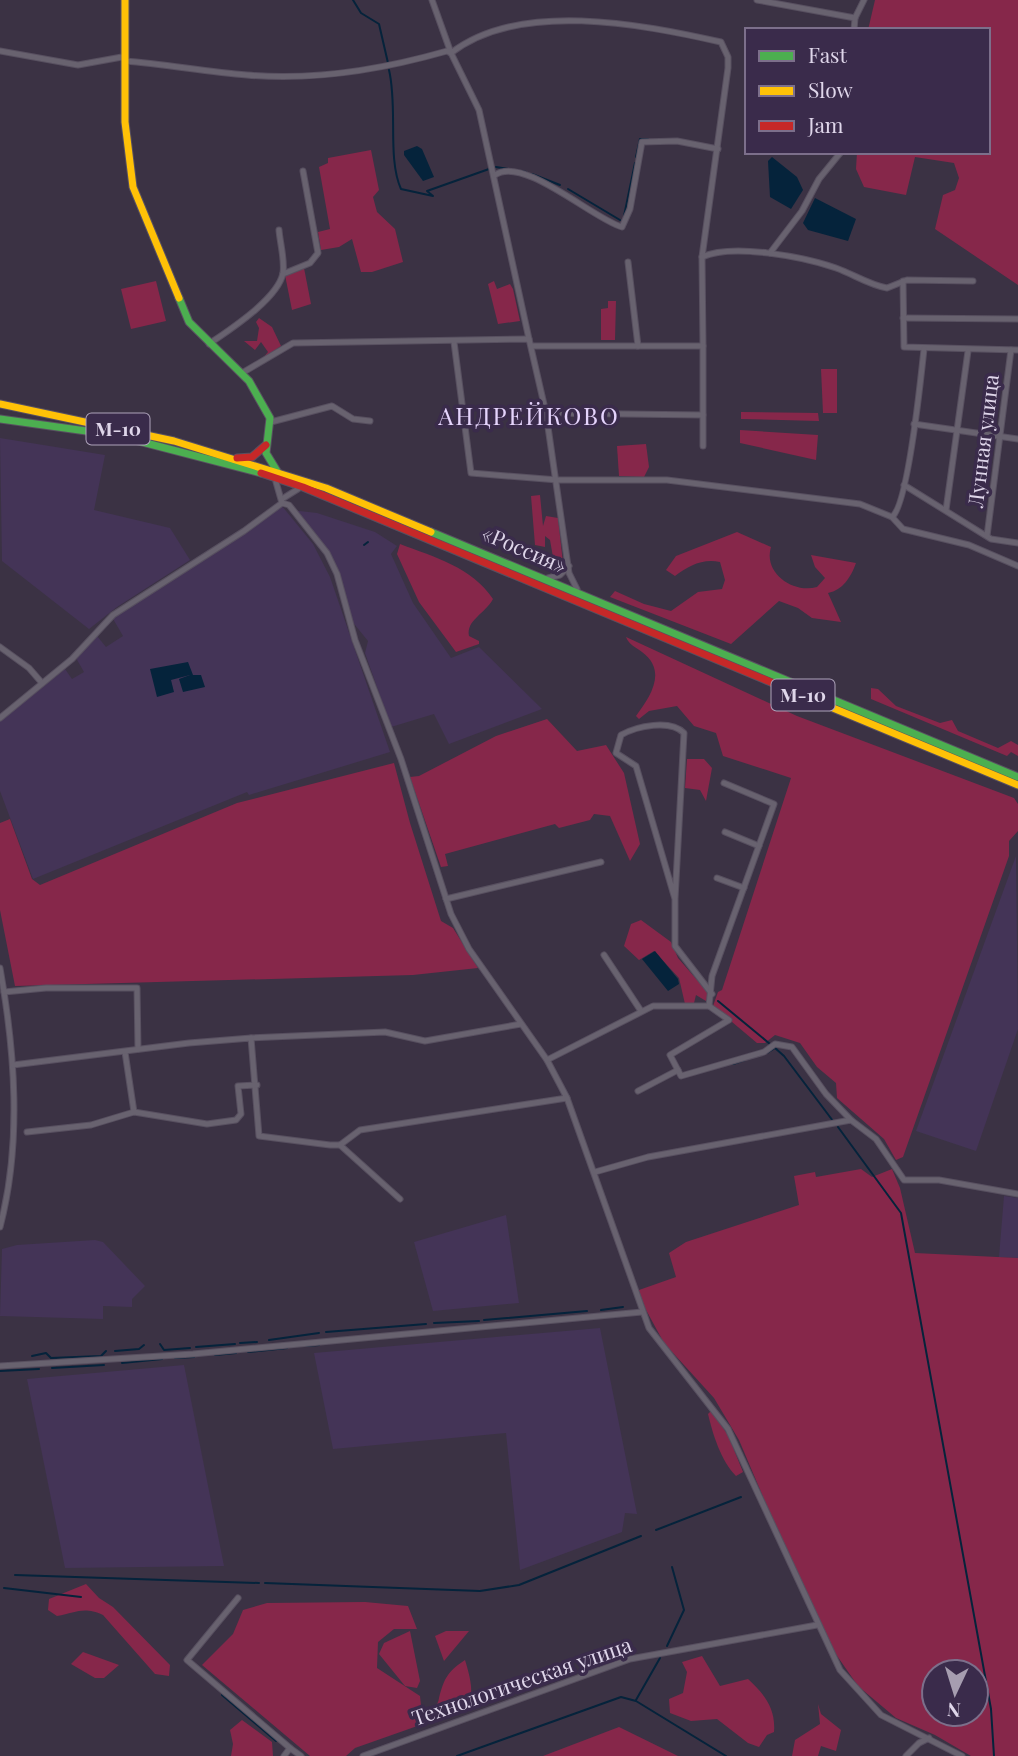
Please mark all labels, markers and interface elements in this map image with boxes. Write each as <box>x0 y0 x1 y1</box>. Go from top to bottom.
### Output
legend <box>745 28 990 154</box>
text: Fast <box>808 40 847 68</box>
text: Slow <box>808 75 853 103</box>
text: Jam <box>807 110 844 138</box>
street label: Лунная улица <box>960 372 1004 510</box>
district label: АНДРЕЙКОВО <box>437 399 620 431</box>
road number: М-10 <box>86 414 150 444</box>
street label: «Россия» <box>478 518 571 579</box>
road number: М-10 <box>772 680 834 710</box>
street label: Технологическая улица <box>408 1629 636 1731</box>
north arrow <box>920 1658 990 1728</box>
text: N <box>946 1697 961 1724</box>

